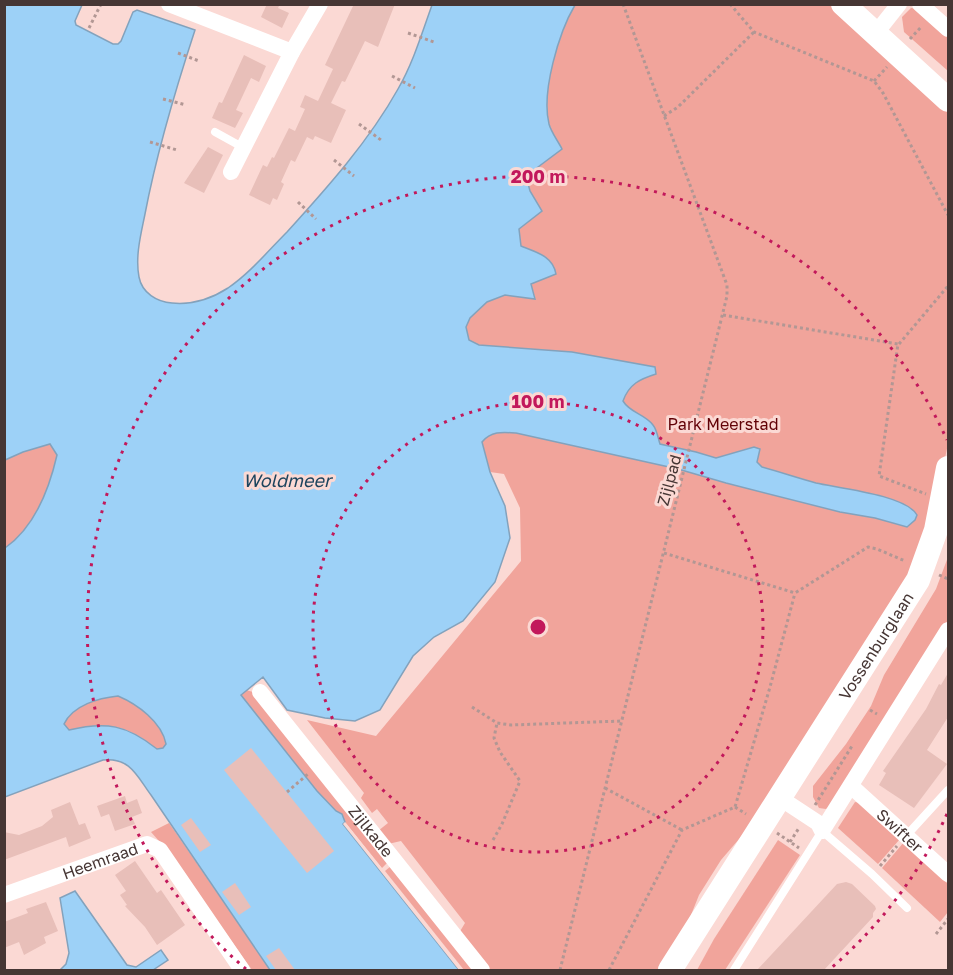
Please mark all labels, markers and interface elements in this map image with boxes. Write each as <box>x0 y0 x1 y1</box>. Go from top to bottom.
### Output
text: 200 m <box>511 165 565 187</box>
text: 100 m <box>512 390 564 412</box>
park label: Park Meerstad <box>668 414 778 434</box>
street label: Zijlpad <box>653 452 685 508</box>
water label: Woldmeer <box>243 469 334 491</box>
street label: Vossenburglaan <box>834 588 918 704</box>
centre of rings <box>528 617 548 637</box>
street label: Zijlkade <box>344 801 398 861</box>
street label: Swifter <box>873 804 927 856</box>
street label: Heemraad <box>60 838 141 883</box>

